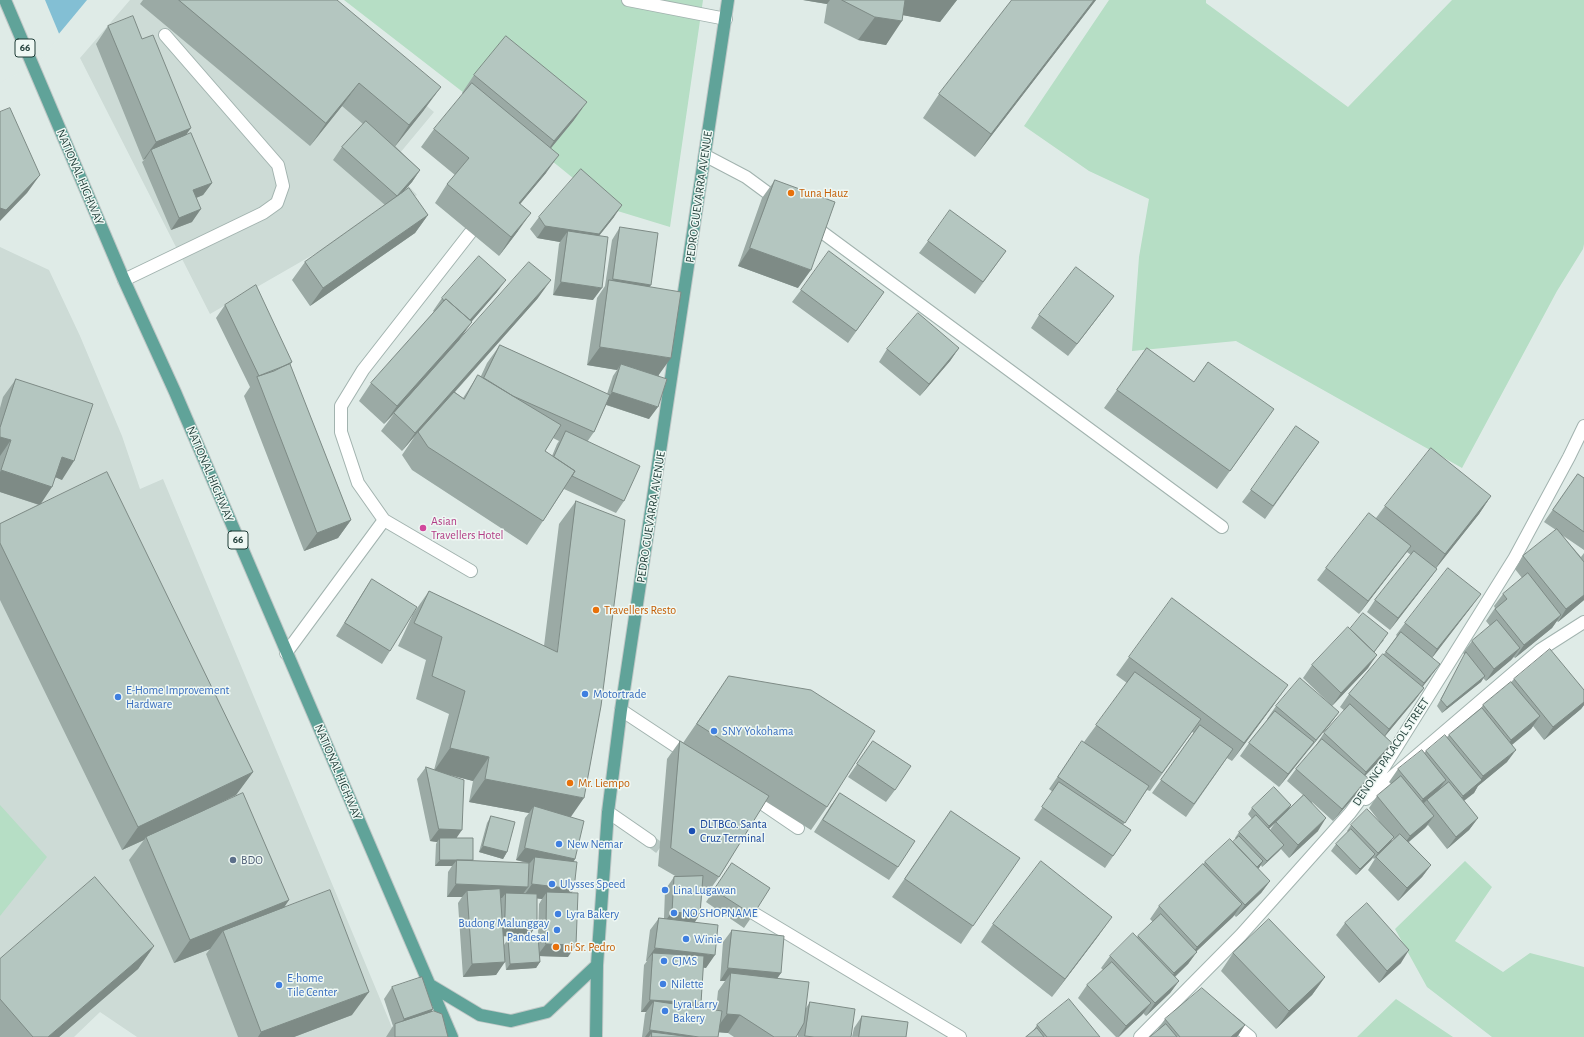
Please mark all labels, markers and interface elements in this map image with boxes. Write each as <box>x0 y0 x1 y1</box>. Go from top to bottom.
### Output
road number: 66 <box>15 39 35 57</box>
street label: NATIONAL HIGHWAY <box>53 127 107 227</box>
street label: PEDRO GUEVARRA AVENUE <box>683 130 715 264</box>
place label: Tuna Hauz <box>799 186 848 200</box>
marker: Tuna Hauz <box>786 188 796 198</box>
street label: NATIONAL HIGHWAY <box>183 424 237 524</box>
street label: PEDRO GUEVARRA AVENUE <box>634 450 668 584</box>
place label: Asian Travellers Hotel <box>431 514 503 542</box>
marker: Asian Travellers Hotel <box>418 523 428 533</box>
road number: 66 <box>228 531 248 549</box>
place label: Travellers Resto <box>604 603 676 617</box>
marker: Travellers Resto <box>591 605 601 615</box>
place label: E-Home Improvement Hardware <box>126 683 229 711</box>
place label: Motortrade <box>593 687 646 701</box>
marker: Motortrade <box>580 689 590 699</box>
marker: E-Home Improvement Hardware <box>113 692 123 702</box>
street label: DENONG PALACOL STREET <box>1350 695 1432 809</box>
street label: NATIONAL HIGHWAY <box>311 722 365 822</box>
place label: SNY Yokohama <box>722 724 794 738</box>
marker: SNY Yokohama <box>709 726 719 736</box>
place label: Mr. Liempo <box>578 776 630 790</box>
marker: Mr. Liempo <box>565 778 575 788</box>
place label: DLTBCo. Santa Cruz Terminal <box>700 817 767 845</box>
marker: DLTBCo. Santa Cruz Terminal <box>687 826 697 836</box>
place label: New Nemar <box>567 837 623 851</box>
marker: New Nemar <box>554 839 564 849</box>
place label: BDO <box>241 853 263 867</box>
marker: BDO <box>228 855 238 865</box>
place label: Ulysses Speed <box>560 877 625 891</box>
marker: Ulysses Speed <box>547 879 557 889</box>
place label: Lina Lugawan <box>673 883 736 897</box>
marker: Lina Lugawan <box>660 885 670 895</box>
place label: NO SHOPNAME <box>682 906 758 920</box>
place label: Lyra Bakery <box>566 907 619 921</box>
marker: NO SHOPNAME <box>669 908 679 918</box>
marker: Lyra Bakery <box>553 909 563 919</box>
place label: Budong Malunggay Pandesal <box>458 916 549 944</box>
marker: Budong Malunggay Pandesal <box>552 925 562 935</box>
place label: Winie <box>694 932 722 946</box>
marker: Winie <box>681 934 691 944</box>
place label: ni Sr. Pedro <box>564 940 615 954</box>
marker: ni Sr. Pedro <box>551 942 561 952</box>
place label: CJMS <box>672 954 697 968</box>
marker: CJMS <box>659 956 669 966</box>
place label: E-home Tile Center <box>287 971 337 999</box>
place label: Nilette <box>671 977 704 991</box>
marker: Nilette <box>658 979 668 989</box>
marker: E-home Tile Center <box>274 980 284 990</box>
place label: Lyra Larry Bakery <box>673 997 718 1025</box>
marker: Lyra Larry Bakery <box>660 1006 670 1016</box>

